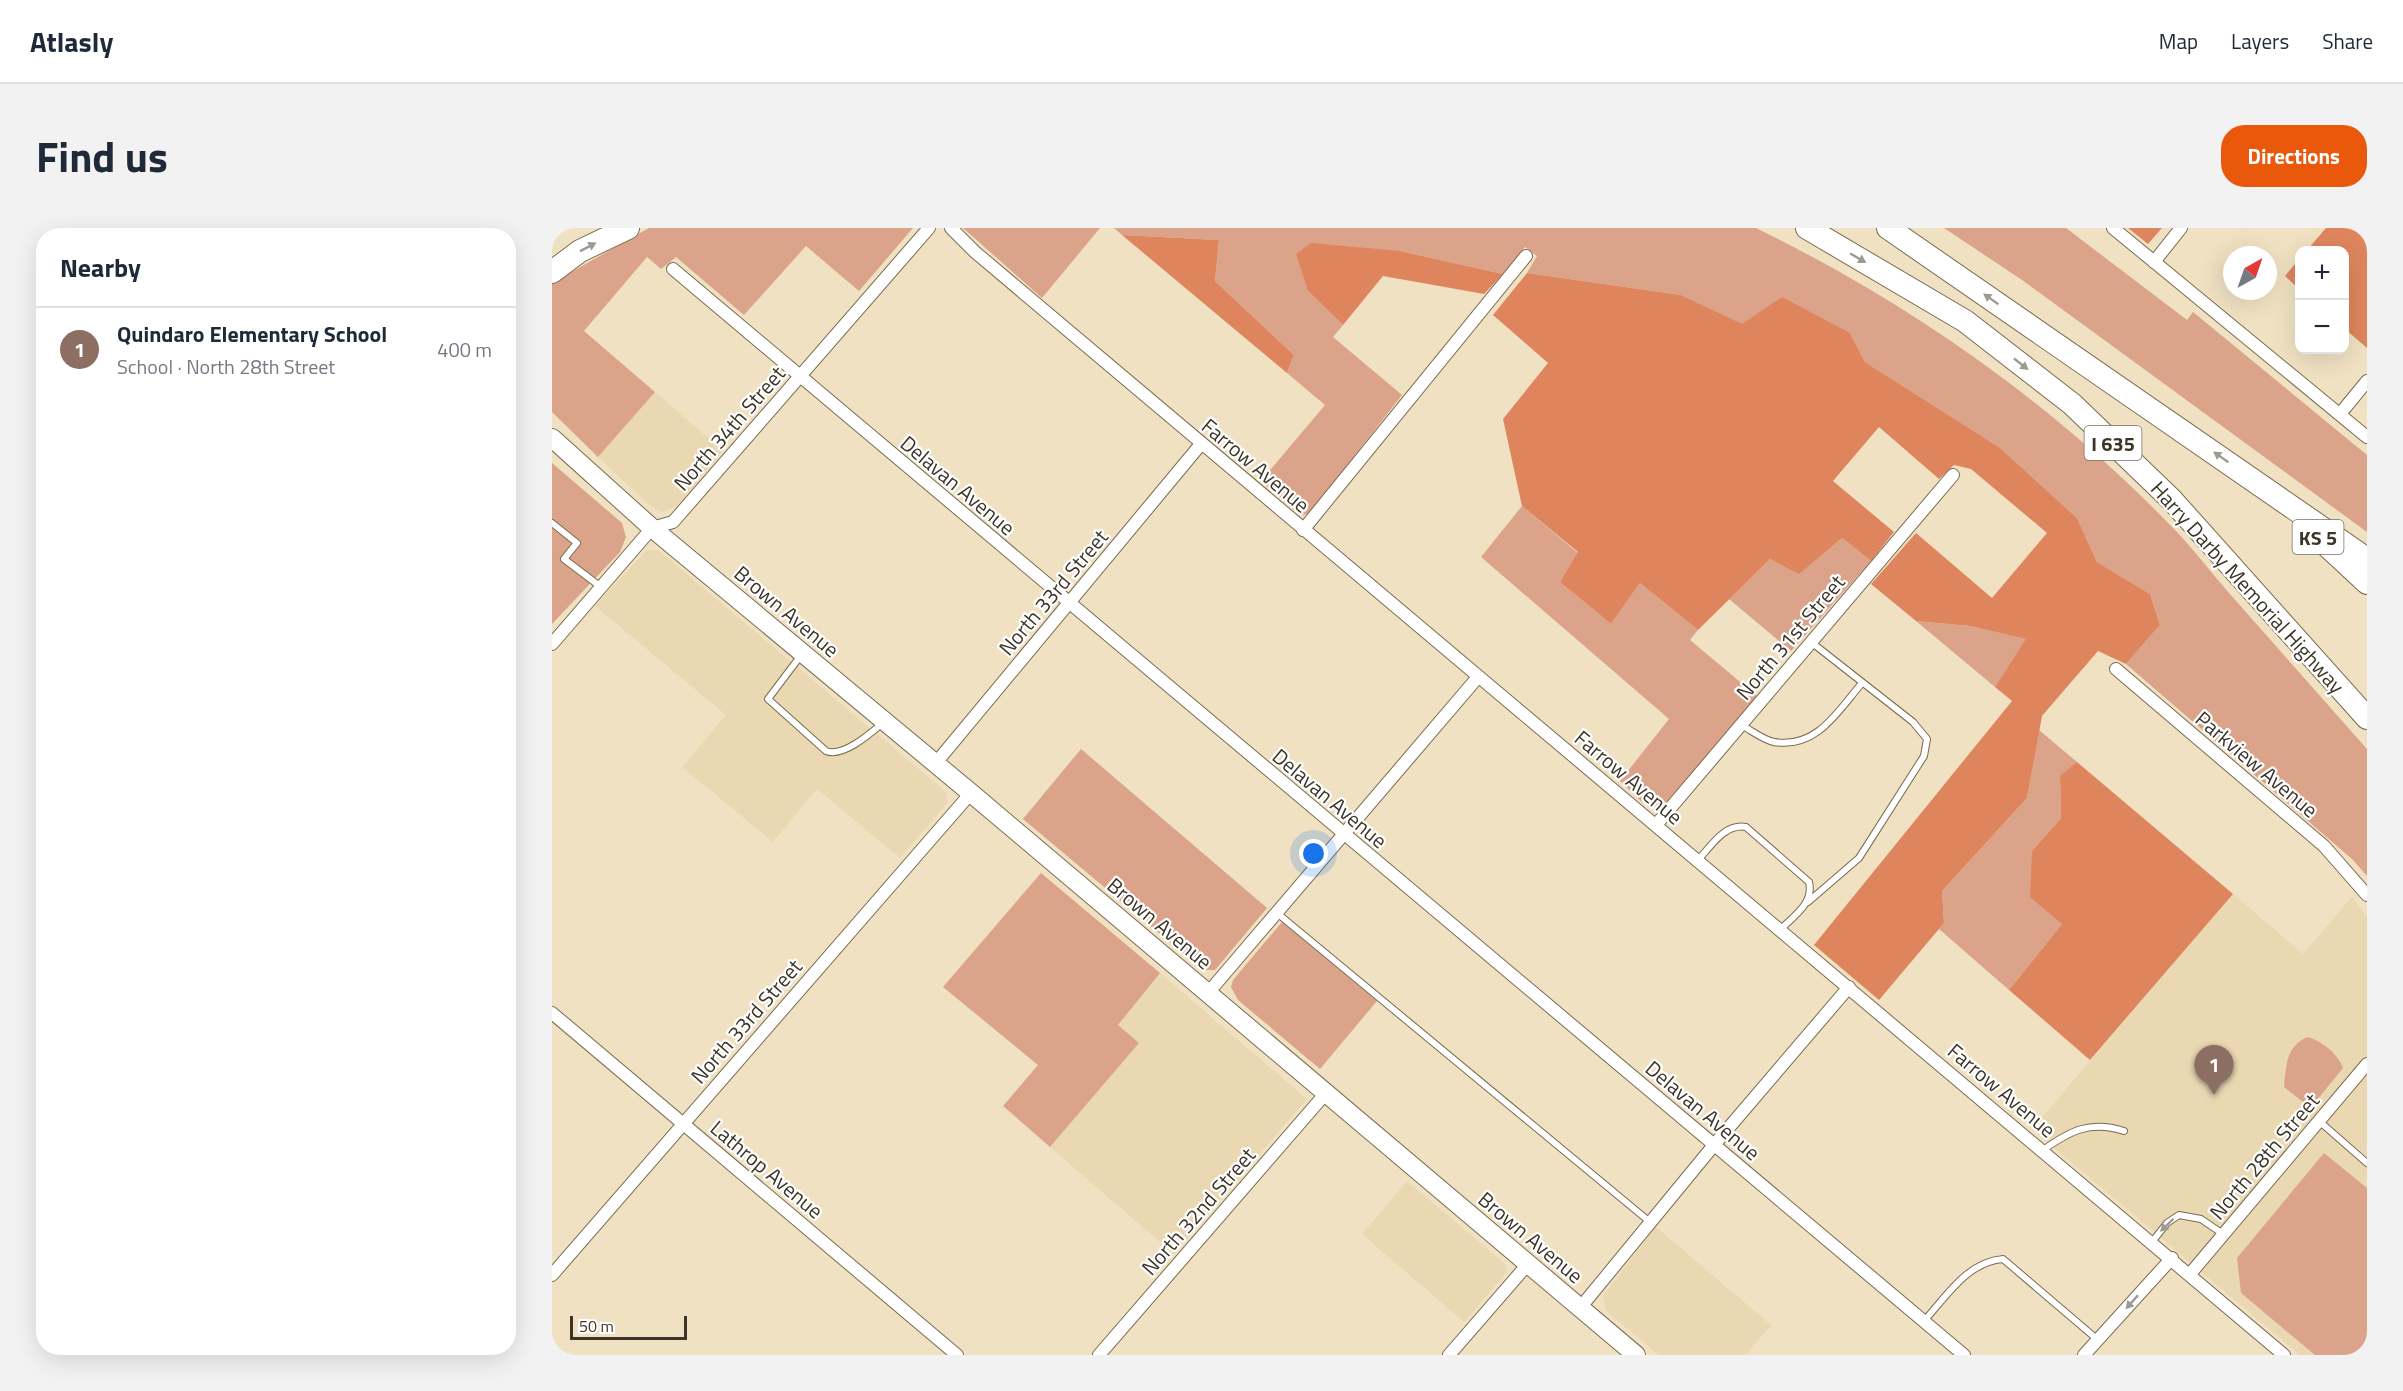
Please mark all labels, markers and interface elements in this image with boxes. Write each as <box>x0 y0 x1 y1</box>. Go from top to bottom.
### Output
text: Atlasly <box>30 20 113 63</box>
text: Map <box>2159 25 2198 57</box>
text: Layers <box>2231 25 2289 57</box>
text: Share <box>2322 25 2373 57</box>
text: Find us <box>36 124 168 188</box>
button: Directions <box>2221 125 2367 187</box>
one-way arrow <box>580 243 597 252</box>
north arrow <box>2223 246 2277 300</box>
map controls <box>2295 246 2349 354</box>
button: + <box>2295 246 2349 300</box>
text: Nearby <box>60 248 141 287</box>
one-way arrow <box>1850 252 1866 263</box>
one-way arrow <box>1983 293 1999 305</box>
button: − <box>2295 300 2349 354</box>
text: Quindaro Elementary School <box>117 317 387 351</box>
text: 1 <box>74 334 85 365</box>
text: 400 m <box>437 334 492 365</box>
text: School · North 28th Street <box>117 351 335 382</box>
street label: North 34th Street <box>666 358 793 498</box>
one-way arrow <box>2012 358 2028 370</box>
street label: Farrow Avenue <box>1195 410 1317 520</box>
road number: I 635 <box>2084 426 2142 460</box>
street label: Delavan Avenue <box>894 427 1022 543</box>
one-way arrow <box>2213 451 2229 463</box>
street label: Harry Darby Memorial Highway <box>2144 473 2352 701</box>
road number: KS 5 <box>2292 520 2344 554</box>
street label: North 33rd Street <box>991 521 1116 662</box>
street label: Brown Avenue <box>727 557 847 665</box>
street label: North 31st Street <box>1728 567 1853 707</box>
street label: Parkview Avenue <box>2189 703 2325 825</box>
street label: Farrow Avenue <box>1568 722 1690 832</box>
street label: Delavan Avenue <box>1266 740 1394 856</box>
your location <box>1299 839 1328 868</box>
street label: Brown Avenue <box>1100 869 1220 977</box>
street label: North 33rd Street <box>683 951 810 1090</box>
street label: Farrow Avenue <box>1941 1035 2063 1145</box>
pin: 1 <box>2194 1046 2234 1095</box>
street label: Delavan Avenue <box>1639 1052 1767 1168</box>
street label: North 28th Street <box>2201 1085 2327 1226</box>
street label: Lathrop Avenue <box>704 1112 830 1226</box>
street label: North 32nd Street <box>1133 1140 1263 1282</box>
street label: Brown Avenue <box>1471 1183 1591 1291</box>
one-way arrow <box>2160 1218 2175 1232</box>
one-way arrow <box>2125 1294 2139 1309</box>
scale bar <box>570 1313 687 1340</box>
text: 50 m <box>579 1314 614 1338</box>

